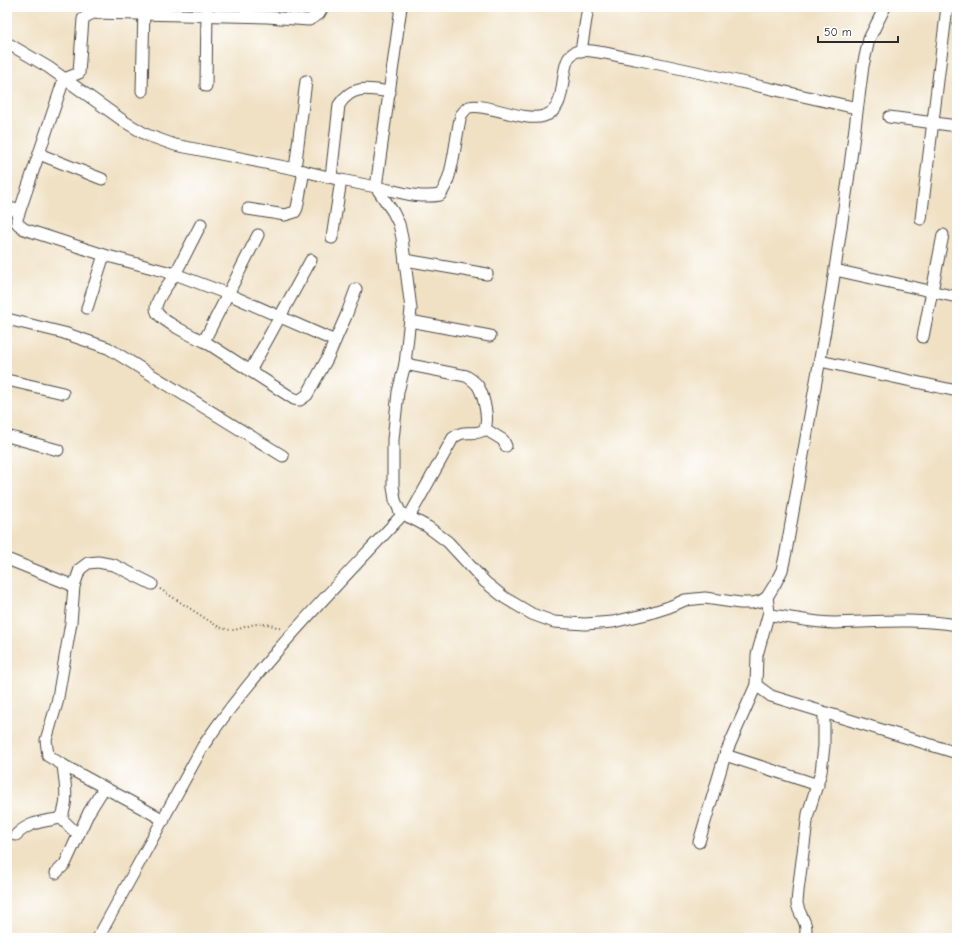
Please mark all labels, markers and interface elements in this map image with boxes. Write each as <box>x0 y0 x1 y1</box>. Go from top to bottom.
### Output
scale bar <box>818 18 898 44</box>
text: 50 m <box>824 25 852 39</box>

